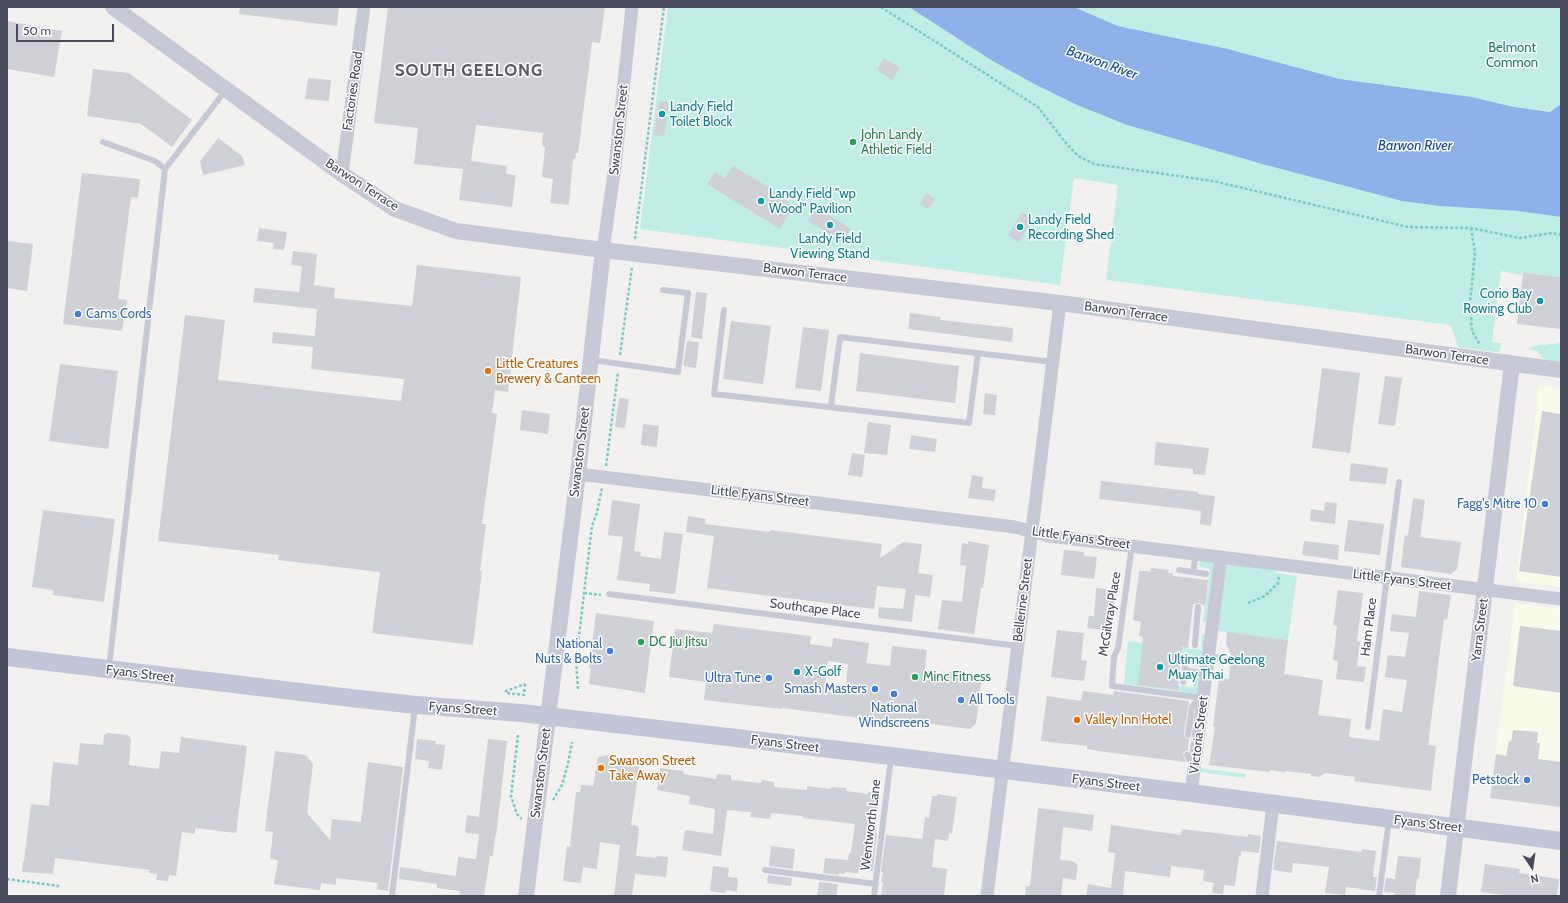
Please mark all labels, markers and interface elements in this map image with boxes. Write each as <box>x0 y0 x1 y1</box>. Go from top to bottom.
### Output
scale bar <box>18 16 116 42</box>
text: 50 m <box>23 23 51 38</box>
park label: Belmont Common <box>1486 40 1538 71</box>
water label: Barwon River <box>1064 42 1140 84</box>
street label: Factories Road <box>340 50 366 132</box>
district label: SOUTH GEELONG <box>395 61 543 81</box>
street label: Swanston Street <box>606 84 632 176</box>
place label: Landy Field Toilet Block <box>670 99 733 130</box>
marker: Landy Field Toilet Block <box>657 109 667 119</box>
place label: John Landy Athletic Field <box>861 127 932 158</box>
marker: John Landy Athletic Field <box>848 137 858 147</box>
water label: Barwon River <box>1378 138 1452 154</box>
street label: Barwon Terrace <box>322 156 402 214</box>
place label: Landy Field "wp Wood" Pavilion <box>769 186 856 217</box>
marker: Landy Field "wp Wood" Pavilion <box>756 196 766 206</box>
place label: Landy Field Recording Shed <box>1028 212 1114 243</box>
marker: Landy Field Viewing Stand <box>825 220 835 230</box>
marker: Landy Field Recording Shed <box>1015 222 1025 232</box>
place label: Landy Field Viewing Stand <box>790 231 870 262</box>
street label: Barwon Terrace <box>762 260 848 286</box>
place label: Corio Bay Rowing Club <box>1463 286 1532 317</box>
marker: Corio Bay Rowing Club <box>1535 296 1545 306</box>
street label: Barwon Terrace <box>1083 298 1169 326</box>
place label: Cams Cords <box>86 306 151 322</box>
marker: Cams Cords <box>73 309 83 319</box>
street label: Barwon Terrace <box>1404 341 1490 369</box>
place label: Little Creatures Brewery & Canteen <box>496 356 601 387</box>
marker: Little Creatures Brewery & Canteen <box>483 366 493 376</box>
street label: Swanston Street <box>567 406 593 498</box>
street label: Little Fyans Street <box>710 482 810 510</box>
place label: Fagg's Mitre 10 <box>1457 496 1537 512</box>
marker: Fagg's Mitre 10 <box>1540 499 1550 509</box>
street label: Little Fyans Street <box>1031 523 1131 553</box>
street label: Bellerine Street <box>1010 557 1036 643</box>
street label: Little Fyans Street <box>1352 566 1452 594</box>
street label: McGilvray Place <box>1096 571 1124 657</box>
street label: Southcape Place <box>769 596 861 622</box>
street label: Ham Place <box>1358 597 1380 657</box>
street label: Yarra Street <box>1468 598 1492 662</box>
place label: DC Jiu Jitsu <box>649 634 708 650</box>
place label: National Nuts & Bolts <box>535 636 602 667</box>
marker: DC Jiu Jitsu <box>636 637 646 647</box>
marker: National Nuts & Bolts <box>605 646 615 656</box>
place label: Ultimate Geelong Muay Thai <box>1168 652 1265 683</box>
street label: Fyans Street <box>105 662 175 686</box>
marker: Ultimate Geelong Muay Thai <box>1155 662 1165 672</box>
place label: X-Golf <box>805 664 841 680</box>
marker: X-Golf <box>792 667 802 677</box>
place label: Minc Fitness <box>923 669 991 685</box>
place label: Ultra Tune <box>705 670 761 686</box>
marker: Minc Fitness <box>910 672 920 682</box>
marker: Ultra Tune <box>764 673 774 683</box>
place label: Smash Masters <box>784 681 867 697</box>
marker: Smash Masters <box>870 684 880 694</box>
marker: National Windscreens <box>889 689 899 699</box>
place label: All Tools <box>969 692 1015 708</box>
marker: All Tools <box>956 695 966 705</box>
street label: Victoria Street <box>1187 695 1211 775</box>
street label: Fyans Street <box>428 699 498 719</box>
place label: National Windscreens <box>859 700 929 731</box>
place label: Valley Inn Hotel <box>1085 712 1172 728</box>
marker: Valley Inn Hotel <box>1072 715 1082 725</box>
street label: Swanston Street <box>528 727 554 819</box>
street label: Fyans Street <box>750 732 820 756</box>
place label: Swanson Street Take Away <box>609 753 695 784</box>
marker: Swanson Street Take Away <box>596 763 606 773</box>
street label: Fyans Street <box>1071 771 1141 795</box>
place label: Petstock <box>1472 772 1519 788</box>
marker: Petstock <box>1522 775 1532 785</box>
street label: Wentworth Lane <box>858 779 884 871</box>
street label: Fyans Street <box>1393 812 1463 836</box>
north arrow <box>1512 847 1552 887</box>
text: N <box>1529 871 1540 886</box>

